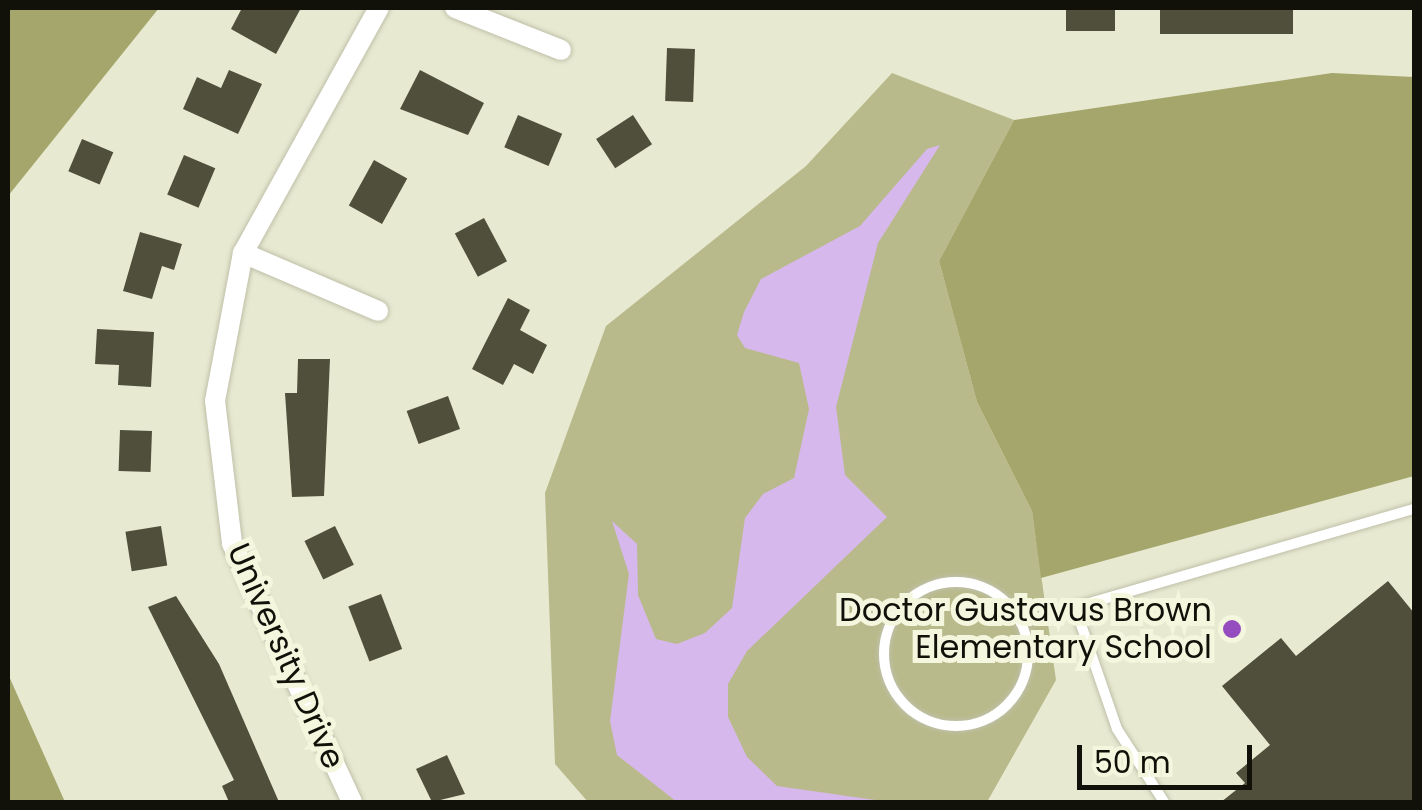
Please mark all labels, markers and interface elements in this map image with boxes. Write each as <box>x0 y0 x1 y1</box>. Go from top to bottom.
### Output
street label: University Drive <box>219 537 353 775</box>
place label: Doctor Gustavus Brown Elementary School <box>839 592 1212 667</box>
marker: Doctor Gustavus Brown Elementary School <box>1221 618 1243 640</box>
scale bar <box>1082 725 1257 787</box>
text: 50 m <box>1094 741 1171 784</box>

